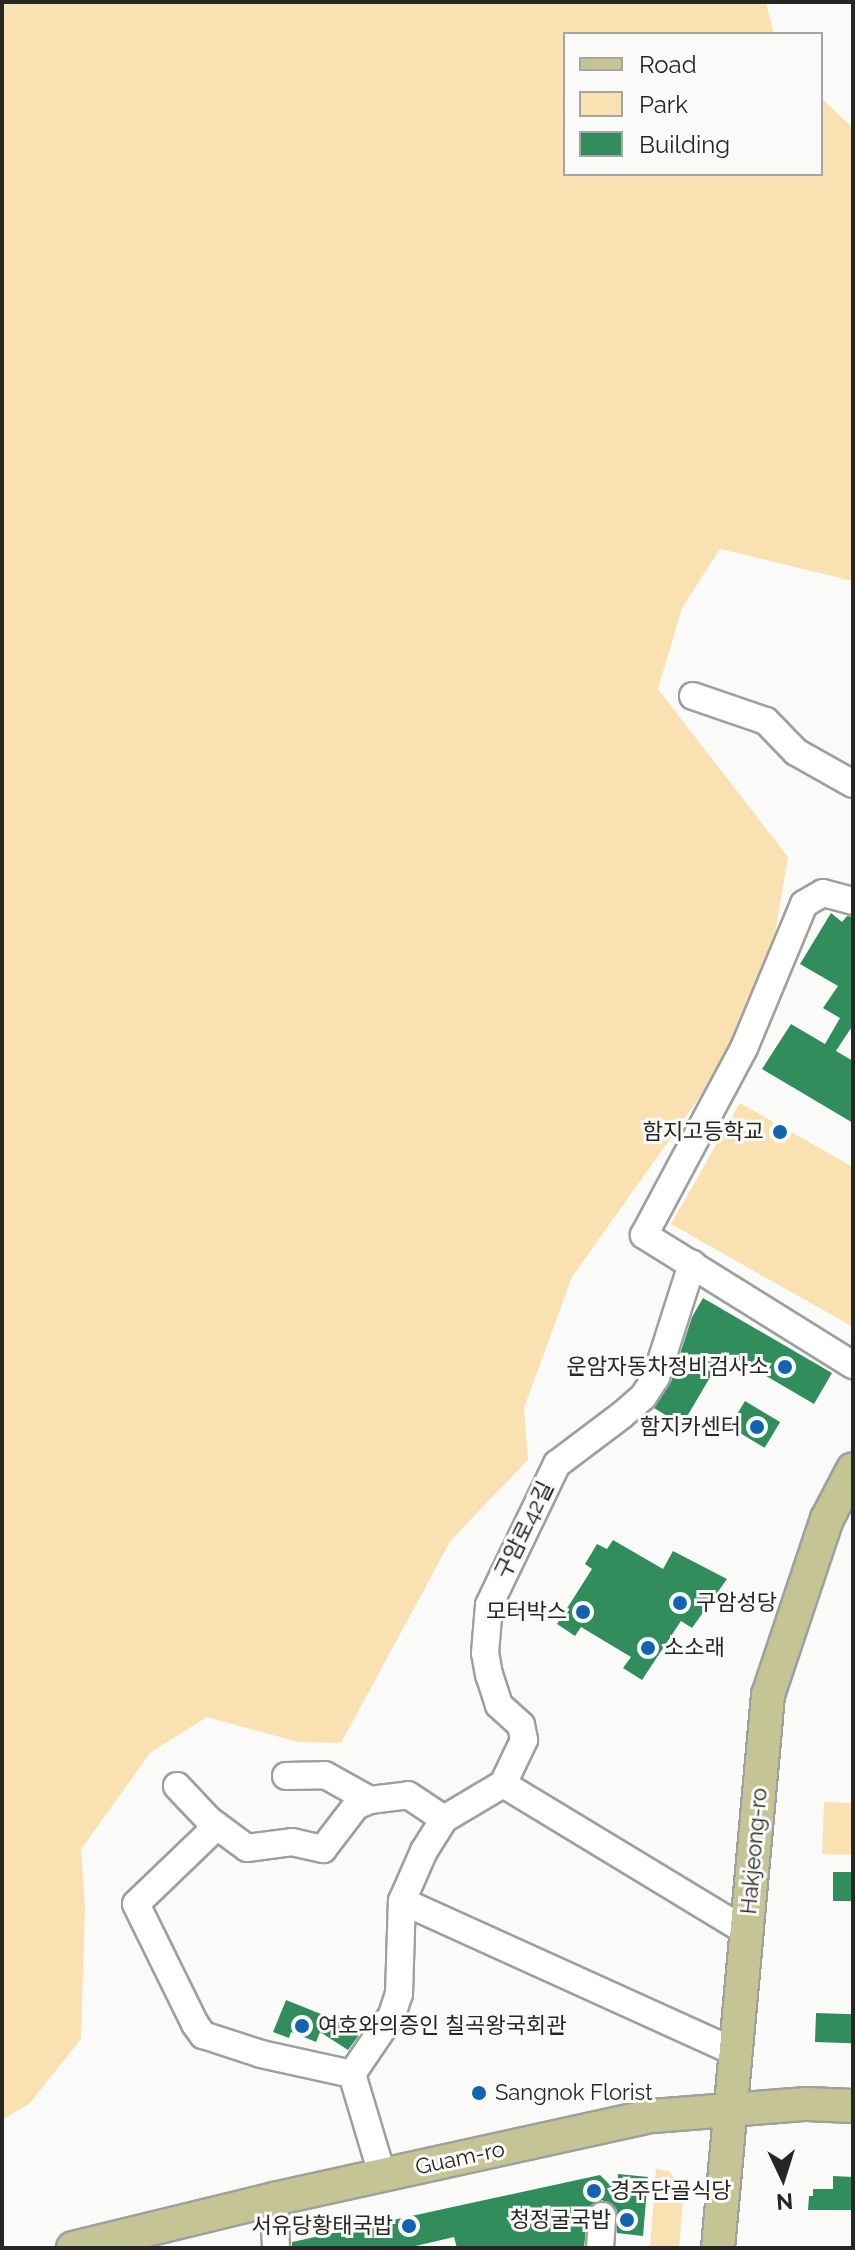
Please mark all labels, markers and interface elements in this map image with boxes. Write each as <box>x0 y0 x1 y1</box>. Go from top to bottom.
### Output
legend <box>563 32 823 176</box>
text: Road <box>639 50 697 79</box>
text: Park <box>639 90 688 119</box>
text: Building <box>639 130 730 159</box>
place label: 함지고등학교 <box>643 1119 764 1145</box>
marker: 함지고등학교 <box>771 1123 789 1141</box>
place label: 운암자동차정비검사소 <box>567 1354 769 1380</box>
marker: 운암자동차정비검사소 <box>776 1358 794 1376</box>
place label: 함지카센터 <box>640 1414 741 1440</box>
marker: 함지카센터 <box>748 1418 766 1436</box>
street label: 구암로42길 <box>489 1477 559 1583</box>
place label: 구암성당 <box>696 1590 777 1616</box>
marker: 구암성당 <box>671 1594 689 1612</box>
place label: 모터박스 <box>486 1599 567 1625</box>
marker: 모터박스 <box>574 1603 592 1621</box>
place label: 소소래 <box>664 1635 725 1661</box>
marker: 소소래 <box>639 1639 657 1657</box>
street label: Hakjeong-ro <box>735 1787 773 1915</box>
place label: 여호와의증인 칠곡왕국회관 <box>318 2013 566 2039</box>
marker: 여호와의증인 칠곡왕국회관 <box>293 2017 311 2035</box>
place label: Sangnok Florist <box>495 2080 652 2106</box>
marker: Sangnok Florist <box>470 2084 488 2102</box>
street label: Guam-ro <box>413 2136 507 2180</box>
north arrow <box>743 2138 823 2218</box>
place label: 경주단골식당 <box>610 2178 731 2204</box>
marker: 경주단골식당 <box>585 2182 603 2200</box>
text: N <box>775 2188 794 2215</box>
place label: 청정굴국밥 <box>510 2207 611 2233</box>
marker: 청정굴국밥 <box>618 2211 636 2229</box>
place label: 서유당황태국밥 <box>251 2213 393 2239</box>
marker: 서유당황태국밥 <box>400 2217 418 2235</box>

